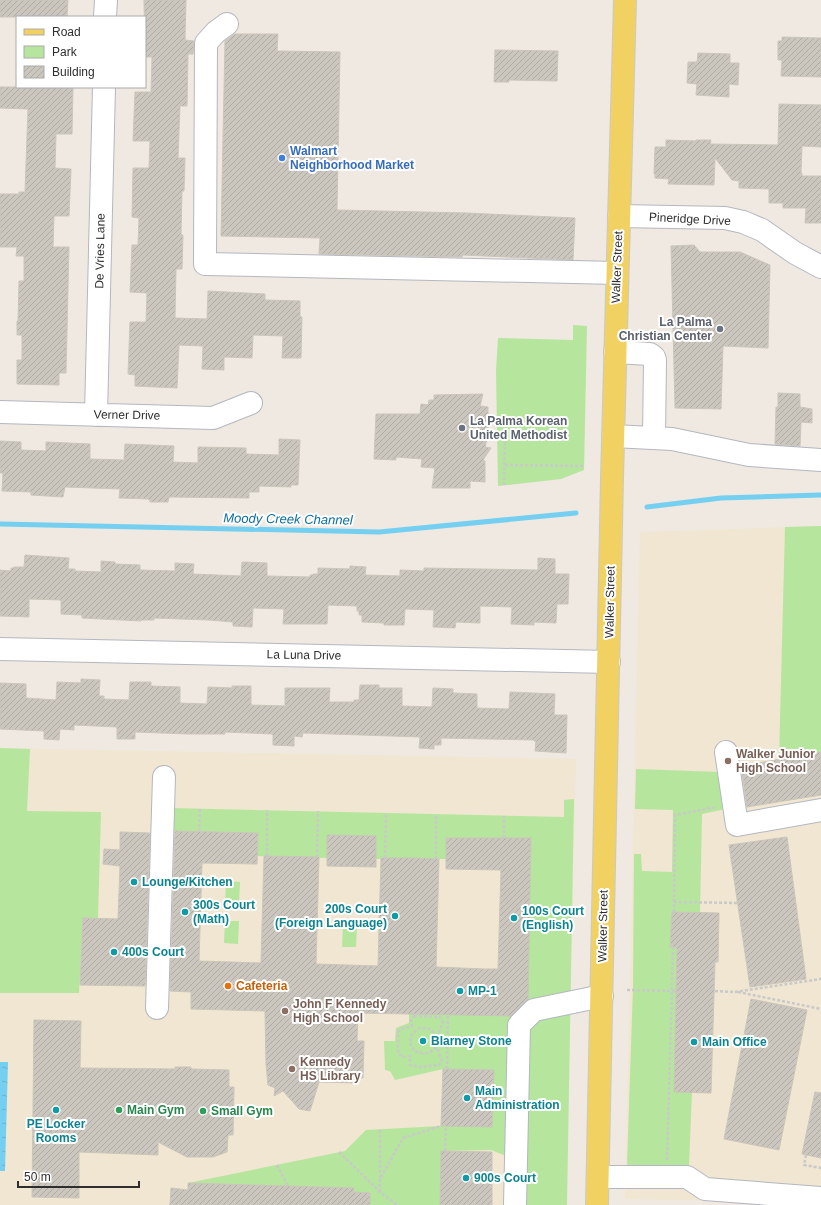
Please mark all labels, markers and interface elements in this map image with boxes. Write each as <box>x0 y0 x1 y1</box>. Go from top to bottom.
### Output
legend <box>16 16 146 88</box>
text: Road <box>52 25 81 39</box>
text: Park <box>52 45 78 59</box>
text: Building <box>52 65 95 79</box>
place label: Walmart Neighborhood Market <box>290 144 414 172</box>
marker: Walmart Neighborhood Market <box>277 153 287 163</box>
street label: Pineridge Drive <box>649 210 732 228</box>
street label: De Vries Lane <box>92 213 108 289</box>
street label: Walker Street <box>609 230 625 303</box>
place label: La Palma Christian Center <box>619 315 712 343</box>
marker: La Palma Christian Center <box>715 324 725 334</box>
street label: Verner Drive <box>94 407 161 423</box>
place label: La Palma Korean United Methodist <box>470 414 567 442</box>
marker: La Palma Korean United Methodist <box>457 423 467 433</box>
water label: Moody Creek Channel <box>223 510 354 528</box>
street label: Walker Street <box>602 565 618 638</box>
street label: La Luna Drive <box>267 647 342 663</box>
place label: Walker Junior High School <box>736 747 815 775</box>
marker: Walker Junior High School <box>723 756 733 766</box>
place label: Lounge/Kitchen <box>142 875 233 889</box>
marker: Lounge/Kitchen <box>129 877 139 887</box>
street label: Walker Street <box>595 889 611 962</box>
place label: 300s Court (Math) <box>193 898 255 926</box>
place label: 200s Court (Foreign Language) <box>275 902 387 930</box>
place label: 100s Court (English) <box>522 904 584 932</box>
marker: 300s Court (Math) <box>180 907 190 917</box>
marker: 200s Court (Foreign Language) <box>390 911 400 921</box>
marker: 100s Court (English) <box>509 913 519 923</box>
place label: 400s Court <box>122 945 184 959</box>
marker: 400s Court <box>109 947 119 957</box>
place label: Cafeteria <box>236 979 288 993</box>
marker: Cafeteria <box>223 981 233 991</box>
place label: MP-1 <box>468 984 497 998</box>
marker: MP-1 <box>455 986 465 996</box>
place label: John F Kennedy High School <box>293 997 387 1025</box>
marker: John F Kennedy High School <box>280 1006 290 1016</box>
place label: Blarney Stone <box>431 1034 512 1048</box>
place label: Main Office <box>702 1035 767 1049</box>
marker: Blarney Stone <box>418 1036 428 1046</box>
marker: Main Office <box>689 1037 699 1047</box>
place label: Kennedy HS Library <box>300 1055 361 1083</box>
marker: Kennedy HS Library <box>287 1064 297 1074</box>
place label: Main Administration <box>475 1084 560 1112</box>
marker: Main Administration <box>462 1093 472 1103</box>
place label: Main Gym <box>127 1103 184 1117</box>
place label: Small Gym <box>211 1104 273 1118</box>
marker: PE Locker Rooms <box>51 1105 61 1115</box>
marker: Main Gym <box>114 1105 124 1115</box>
marker: Small Gym <box>198 1106 208 1116</box>
place label: PE Locker Rooms <box>27 1117 86 1145</box>
scale bar <box>18 1163 139 1189</box>
text: 50 m <box>24 1170 51 1184</box>
place label: 900s Court <box>474 1171 536 1185</box>
marker: 900s Court <box>461 1173 471 1183</box>

